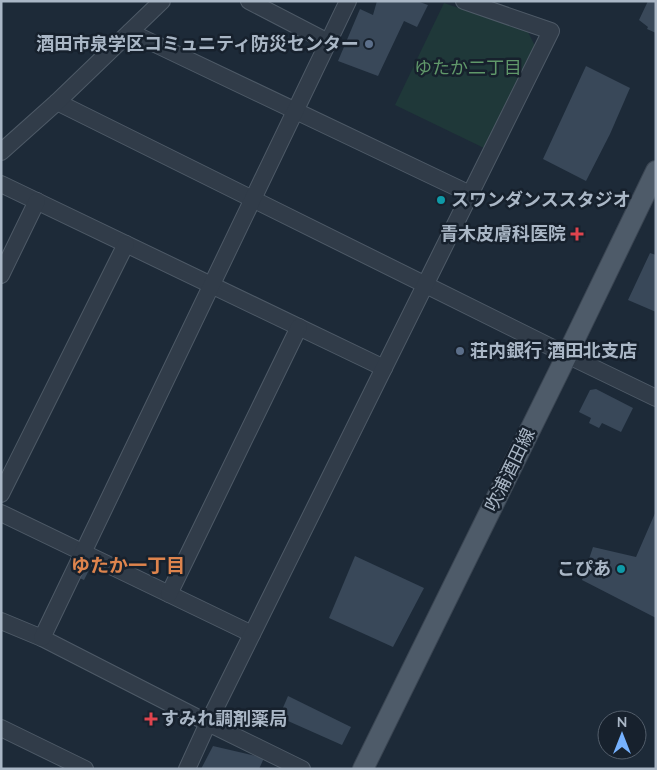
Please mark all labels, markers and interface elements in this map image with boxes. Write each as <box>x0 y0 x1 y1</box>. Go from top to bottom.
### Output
place label: 酒田市泉学区コミュニティ防災センター <box>36 32 359 55</box>
marker: 酒田市泉学区コミュニティ防災センター <box>363 38 375 50</box>
park label: ゆたか二丁目 <box>414 56 522 79</box>
place label: スワンダンススタジオ <box>451 188 631 211</box>
marker: スワンダンススタジオ <box>435 194 447 206</box>
place label: 青木皮膚科医院 <box>440 222 566 245</box>
marker: 青木皮膚科医院 <box>570 227 584 241</box>
place label: 荘内銀行 酒田北支店 <box>470 339 637 362</box>
marker: 荘内銀行 酒田北支店 <box>454 345 466 357</box>
street label: 吹浦酒田線 <box>479 424 540 515</box>
district label: ゆたか一丁目 <box>71 553 185 577</box>
place label: こぴあ <box>557 557 611 580</box>
marker: こぴあ <box>615 563 627 575</box>
place label: すみれ調剤薬局 <box>161 707 287 730</box>
north arrow <box>597 710 647 760</box>
marker: すみれ調剤薬局 <box>145 713 157 725</box>
text: N <box>617 713 627 731</box>

